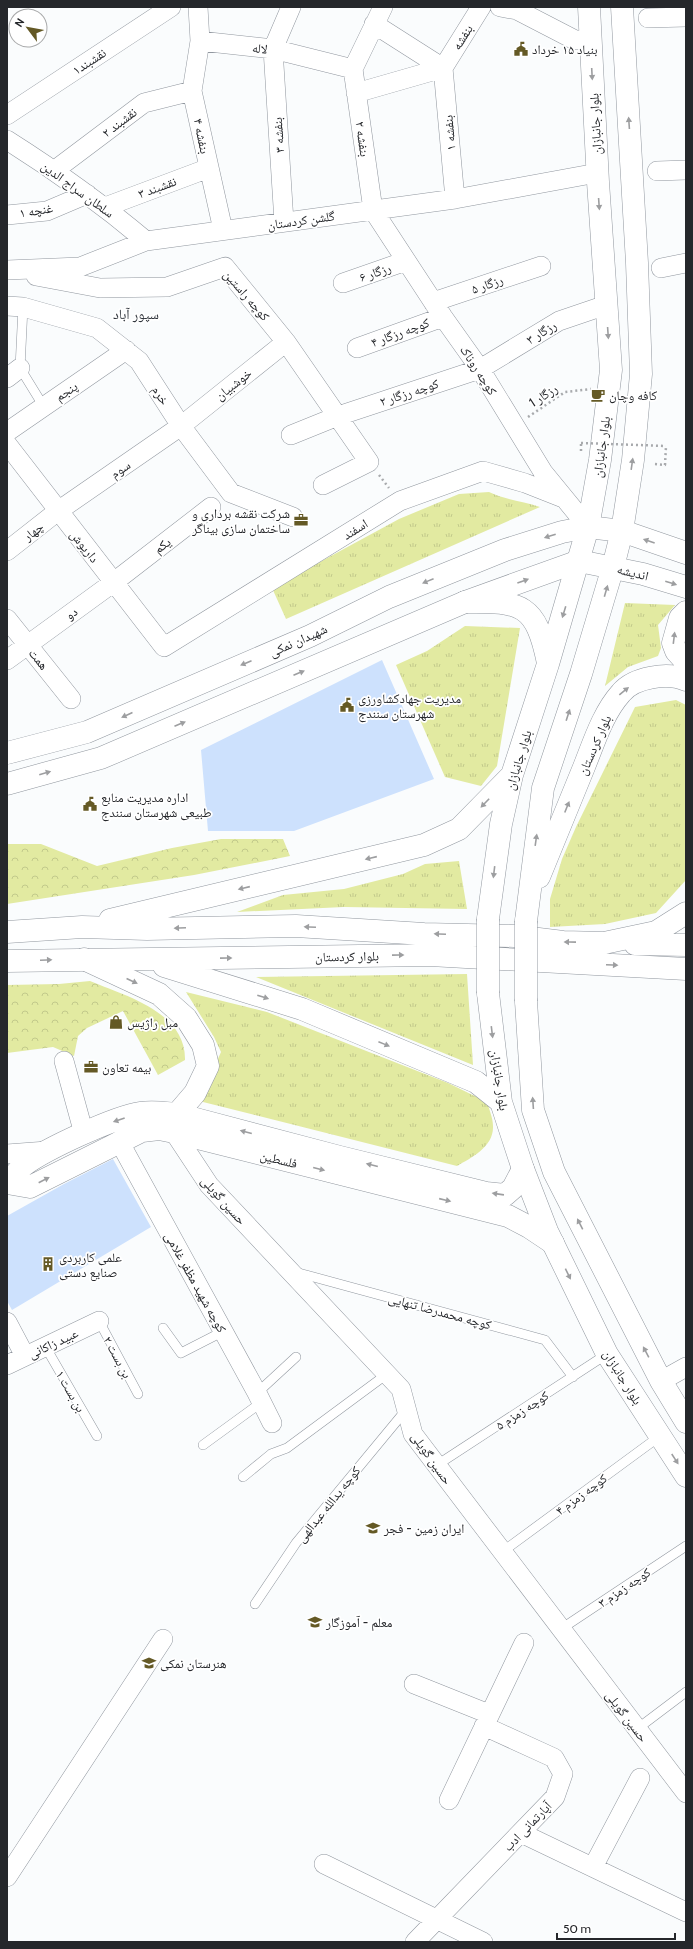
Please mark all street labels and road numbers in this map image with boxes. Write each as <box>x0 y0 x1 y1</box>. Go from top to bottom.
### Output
street label: بنفشه <box>448 21 476 53</box>
street label: لاله <box>251 39 269 57</box>
street label: نقشبند۱ <box>69 44 109 78</box>
street label: بلوار جانبازان <box>585 93 606 155</box>
street label: نقشبند ۲ <box>98 104 140 141</box>
street label: بنفشه ۱ <box>439 114 459 151</box>
street label: بنفشه ۴ <box>190 117 214 155</box>
street label: بنفشه ۳ <box>269 117 288 153</box>
street label: بنفشه ۲ <box>352 120 373 158</box>
street label: سلطان سراج الدین <box>37 157 117 222</box>
street label: نقشبند ۳ <box>136 173 179 202</box>
street label: غنچه ۱ <box>18 199 55 222</box>
street label: گلشن کردستان <box>266 207 336 234</box>
street label: رزگار ۶ <box>357 259 393 286</box>
street label: کوچه راستین <box>220 266 274 325</box>
street label: رزگار ۵ <box>469 271 505 298</box>
street label: کوچه رزگار ۴ <box>369 314 432 351</box>
street label: رزگار ۳ <box>523 317 560 348</box>
street label: کوچه روناک <box>456 342 501 399</box>
street label: خوشبیان <box>211 365 255 404</box>
street label: کوچه رزگار ۲ <box>377 375 441 410</box>
street label: پنجم <box>52 378 81 405</box>
street label: رزگار 1 <box>526 380 561 411</box>
street label: خرم <box>148 382 173 408</box>
street label: بلوار جانبازان <box>589 415 614 479</box>
street label: سوم <box>107 456 134 482</box>
street label: اسفند <box>339 515 371 543</box>
street label: چهار <box>19 518 47 545</box>
street label: داریوش <box>66 526 103 566</box>
street label: یکم <box>150 533 174 557</box>
street label: اندیشه <box>616 560 650 584</box>
street label: دو <box>62 603 81 624</box>
street label: شهیدان نمکی <box>267 620 330 661</box>
street label: همت <box>26 645 52 673</box>
street label: بلوار کردستان <box>574 712 615 778</box>
street label: بلوار جانبازان <box>501 728 536 792</box>
street label: بلوار کردستان <box>315 947 379 966</box>
street label: بلوار جانبازان <box>486 1048 513 1112</box>
street label: فلسطین <box>259 1147 299 1172</box>
street label: حسین گویلی <box>197 1172 250 1228</box>
street label: کوچه شهید مظفر غلامی <box>161 1229 231 1336</box>
street label: کوچه محمدرضا تنهایی <box>386 1290 494 1334</box>
street label: عبید زاکانی <box>25 1324 81 1362</box>
street label: بن بست ۲ <box>99 1333 136 1381</box>
street label: بلوار جانبازان <box>599 1347 646 1408</box>
street label: بن بست ۱ <box>52 1367 89 1415</box>
street label: کوچه زمزم ۵ <box>493 1387 553 1434</box>
street label: حسین گویلی <box>407 1429 456 1488</box>
street label: کوچه یدالله عبدالهی <box>292 1462 365 1546</box>
street label: کوچه زمزم ۴ <box>552 1470 611 1519</box>
street label: کوچه زمزم ۳ <box>595 1563 654 1611</box>
street label: حسین گویلی <box>602 1687 651 1745</box>
street label: آپارتمانی ادب <box>499 1797 556 1855</box>

